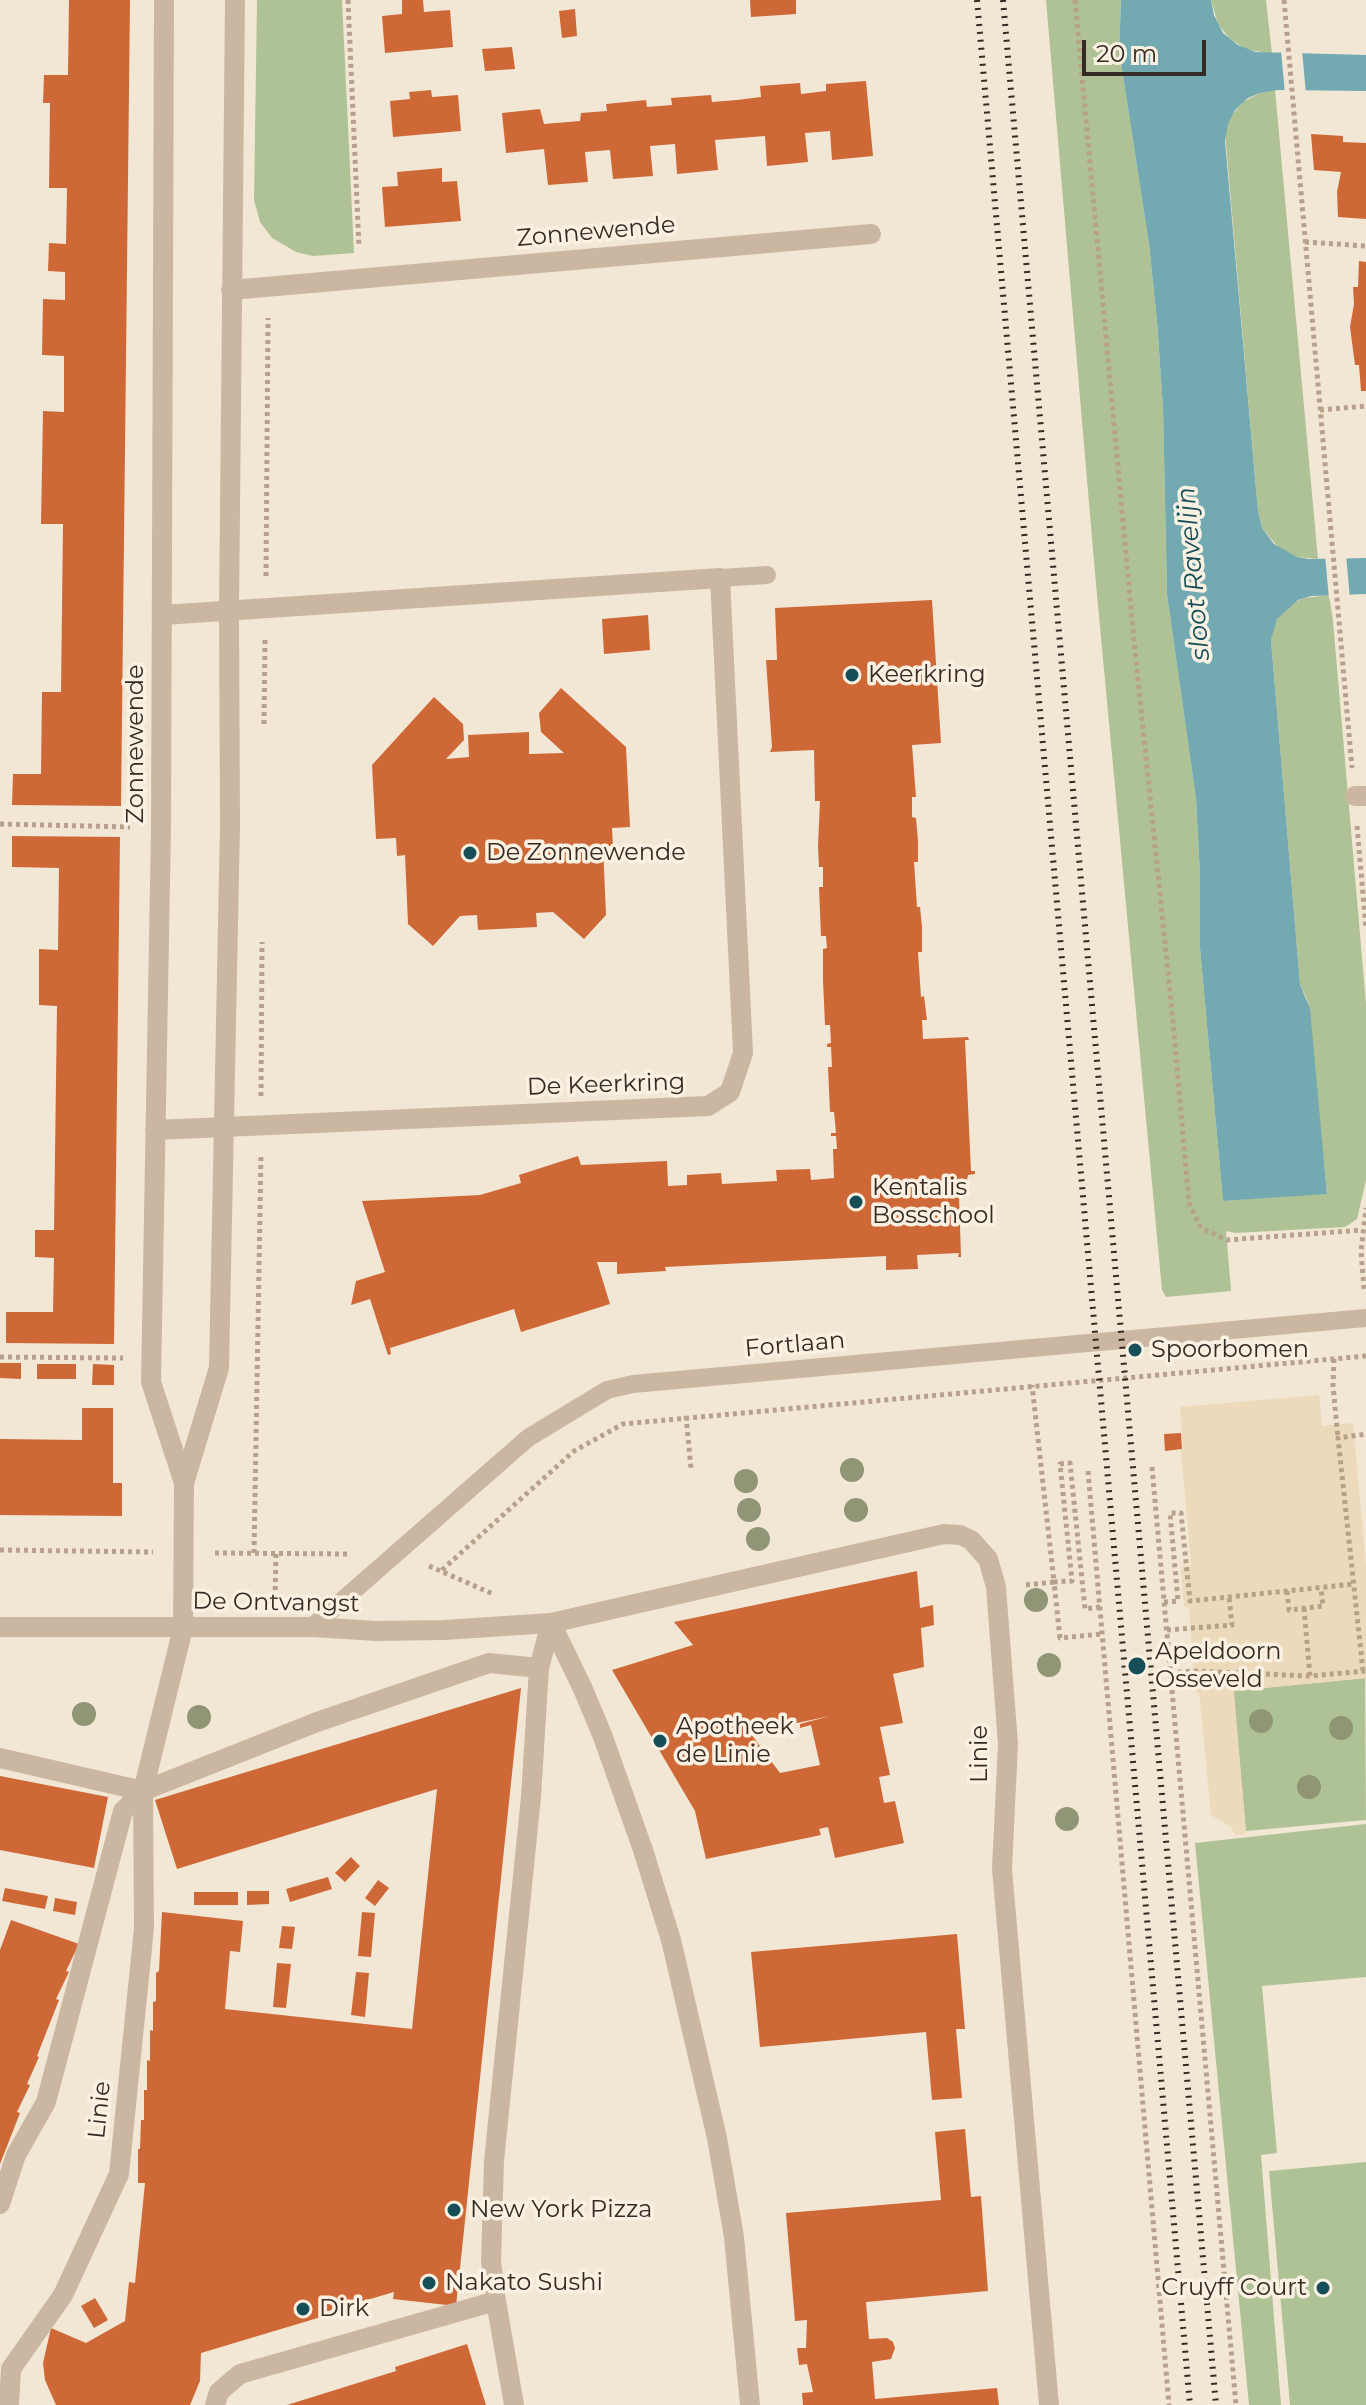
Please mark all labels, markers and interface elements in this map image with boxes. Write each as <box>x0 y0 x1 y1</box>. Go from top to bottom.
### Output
scale bar <box>1086 24 1210 74</box>
text: 20 m <box>1096 39 1157 68</box>
street label: Zonnewende <box>515 211 677 253</box>
water label: sloot Ravelijn <box>1171 486 1217 662</box>
place label: Keerkring <box>868 661 986 689</box>
street label: Zonnewende <box>122 664 150 824</box>
marker: Keerkring <box>843 666 861 684</box>
place label: De Zonnewende <box>486 839 686 867</box>
marker: De Zonnewende <box>461 844 479 862</box>
street label: De Keerkring <box>526 1068 686 1102</box>
place label: Kentalis Bosschool <box>872 1174 995 1230</box>
marker: Kentalis Bosschool <box>847 1193 865 1211</box>
street label: Fortlaan <box>744 1326 846 1364</box>
place label: Spoorbomen <box>1151 1336 1309 1364</box>
marker: Spoorbomen <box>1126 1341 1144 1359</box>
street label: De Ontvangst <box>192 1587 360 1619</box>
place label: Apeldoorn Osseveld <box>1155 1638 1281 1694</box>
marker: Apeldoorn Osseveld <box>1126 1655 1148 1677</box>
place label: Apotheek de Linie <box>676 1713 794 1769</box>
street label: Linie <box>966 1725 994 1783</box>
marker: Apotheek de Linie <box>651 1732 669 1750</box>
street label: Linie <box>83 2080 117 2140</box>
place label: New York Pizza <box>470 2196 652 2224</box>
marker: New York Pizza <box>445 2201 463 2219</box>
place label: Nakato Sushi <box>445 2269 603 2297</box>
marker: Nakato Sushi <box>420 2274 438 2292</box>
place label: Cruyff Court <box>1161 2274 1307 2302</box>
marker: Cruyff Court <box>1314 2279 1332 2297</box>
place label: Dirk <box>319 2295 369 2323</box>
marker: Dirk <box>294 2300 312 2318</box>

